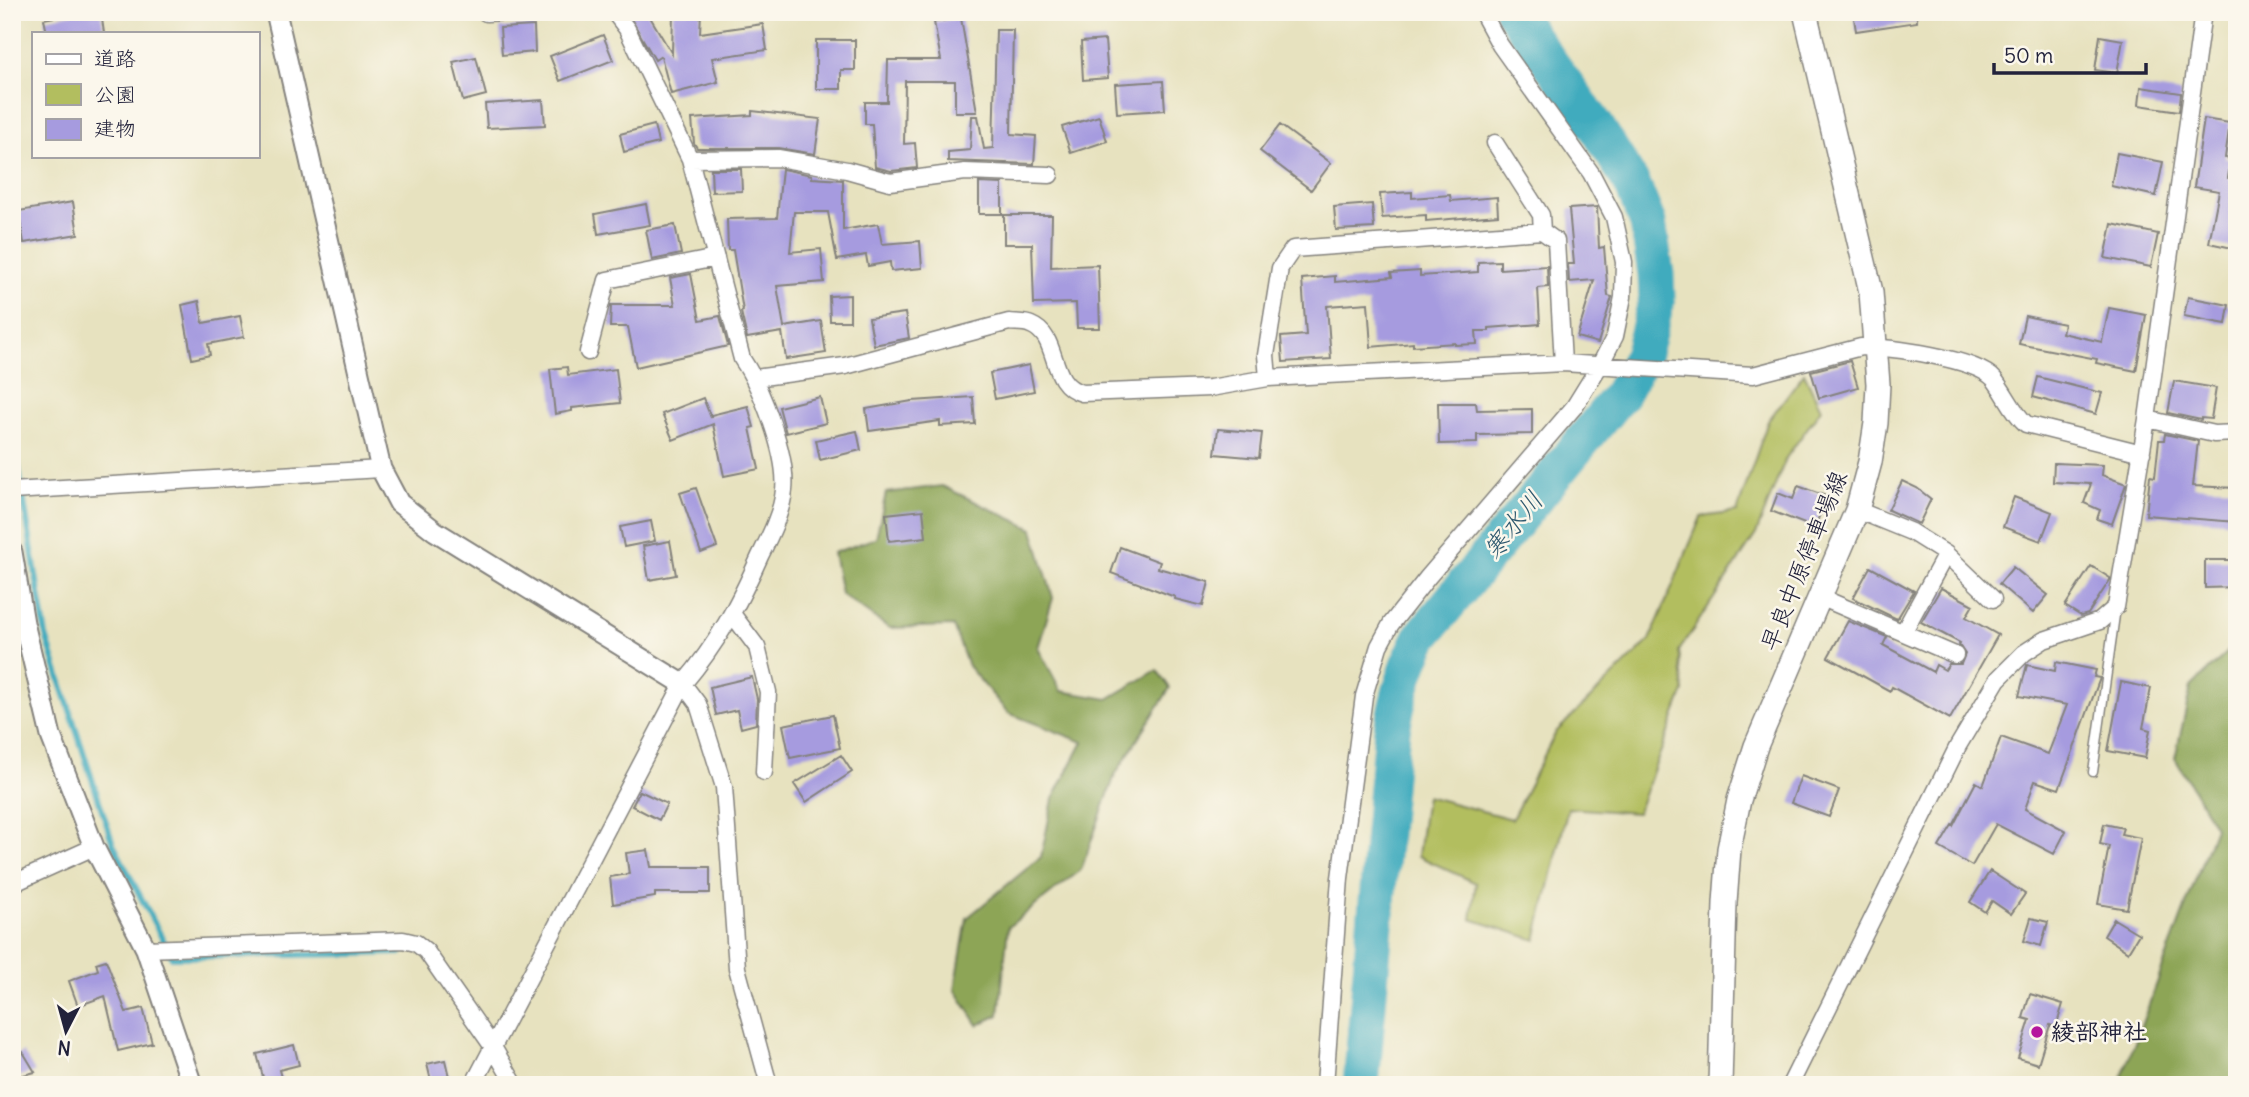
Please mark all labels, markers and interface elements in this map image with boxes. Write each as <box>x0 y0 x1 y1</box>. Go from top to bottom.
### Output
legend <box>32 32 259 158</box>
scale bar <box>1994 32 2146 76</box>
text: 50 m <box>2004 42 2053 69</box>
text: 道路 <box>94 45 136 72</box>
text: 公園 <box>94 81 136 108</box>
text: 建物 <box>94 115 136 142</box>
street label: 早良中原停車場線 <box>1753 466 1853 655</box>
water label: 寒水川 <box>1475 484 1550 565</box>
north arrow <box>32 996 102 1066</box>
place label: 綾部神社 <box>2051 1016 2147 1046</box>
marker: 綾部神社 <box>2029 1024 2045 1040</box>
text: N <box>56 1035 72 1061</box>

